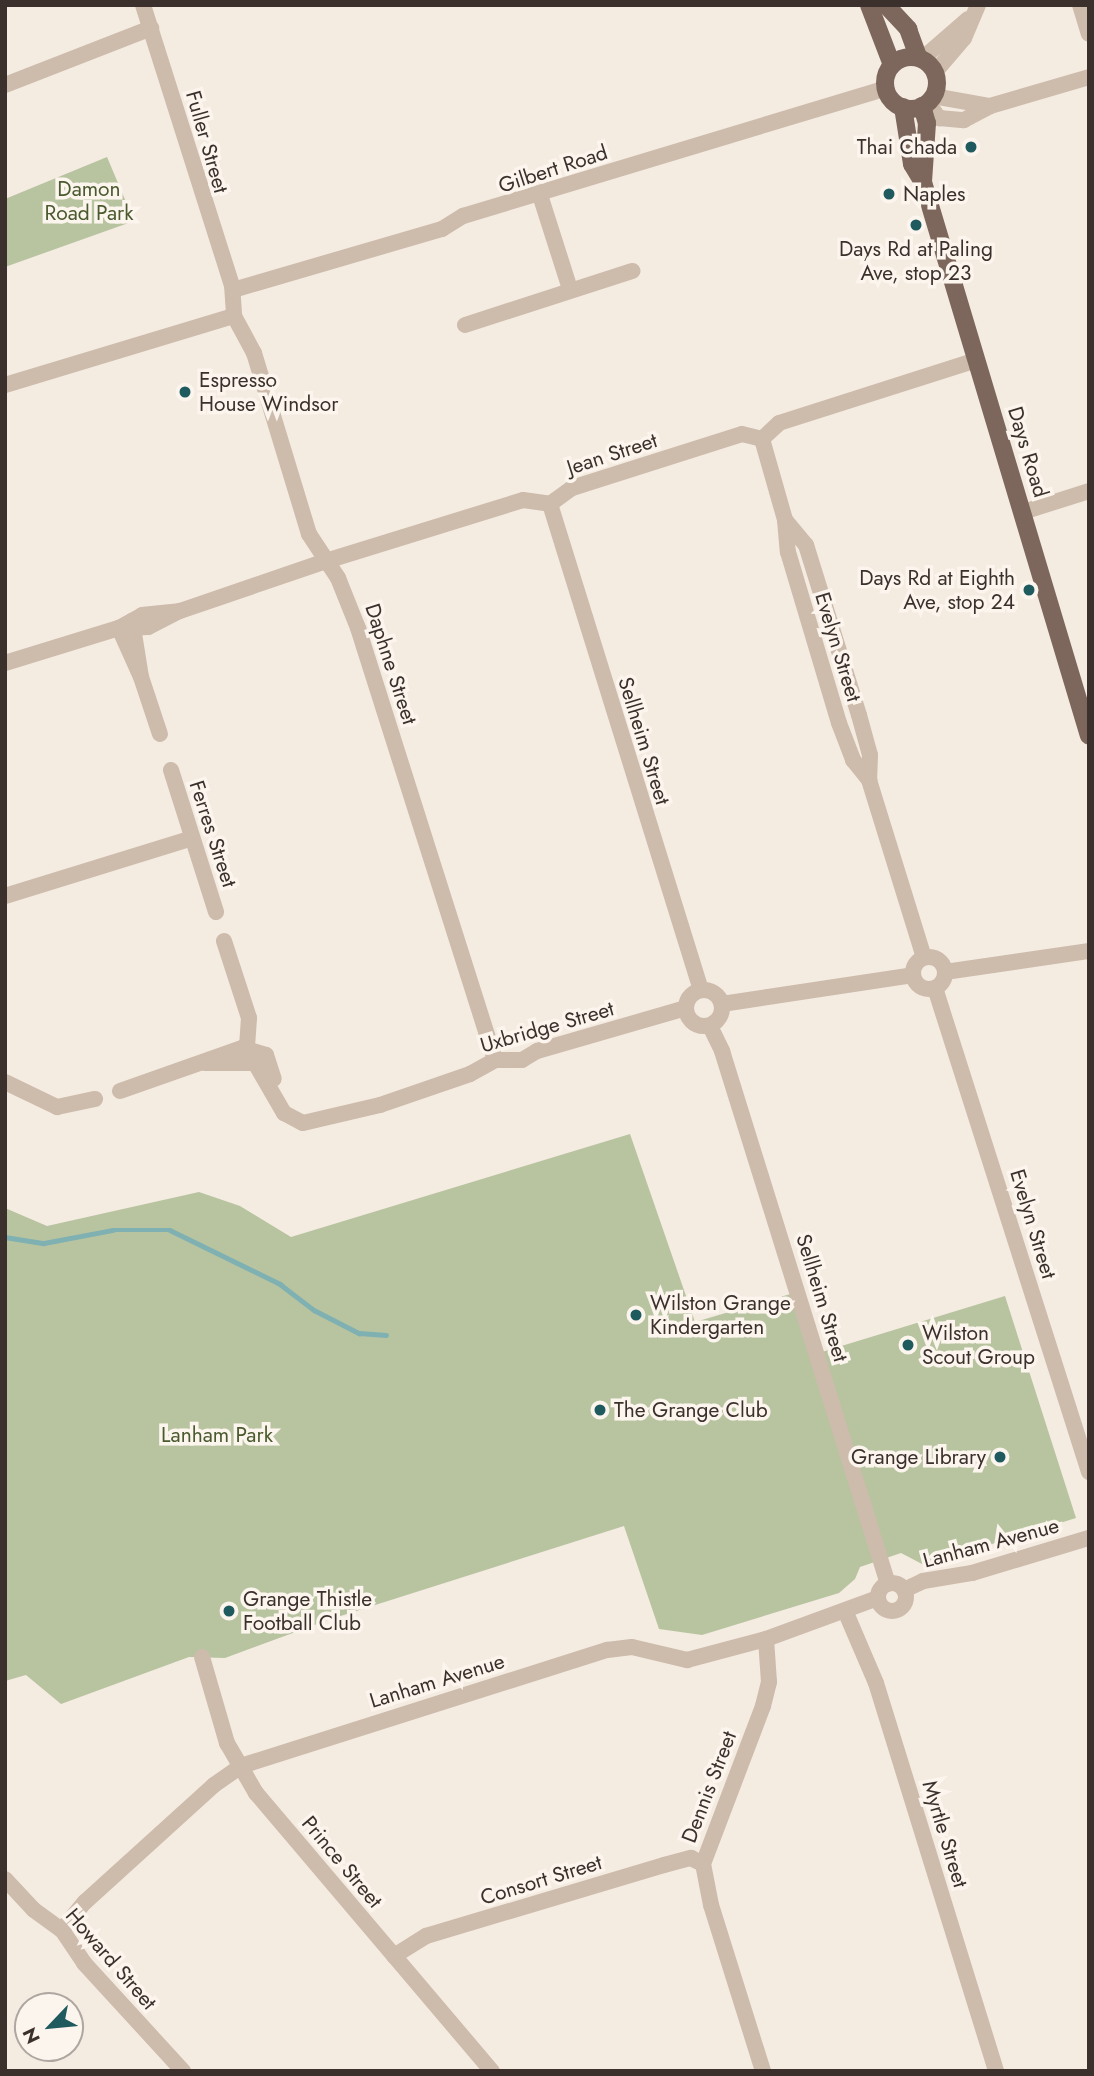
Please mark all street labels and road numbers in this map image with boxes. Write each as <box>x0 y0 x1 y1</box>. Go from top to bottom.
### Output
street label: Fuller Street <box>180 88 234 196</box>
street label: Gilbert Road <box>495 140 611 198</box>
street label: Days Road <box>1002 404 1054 500</box>
street label: Jean Street <box>564 428 660 480</box>
street label: Evelyn Street <box>809 589 867 705</box>
street label: Daphne Street <box>360 600 422 728</box>
street label: Sellheim Street <box>613 674 675 808</box>
street label: Ferres Street <box>184 778 242 890</box>
street label: Uxbridge Street <box>477 996 617 1058</box>
street label: Evelyn Street <box>1004 1166 1062 1282</box>
street label: Sellheim Street <box>791 1231 853 1365</box>
street label: Lanham Avenue <box>920 1513 1062 1573</box>
street label: Lanham Avenue <box>366 1649 508 1713</box>
street label: Dennis Street <box>676 1728 742 1846</box>
street label: Myrtle Street <box>917 1777 973 1891</box>
street label: Prince Street <box>296 1811 388 1913</box>
street label: Consort Street <box>477 1850 605 1910</box>
street label: Howard Street <box>60 1903 162 2015</box>

